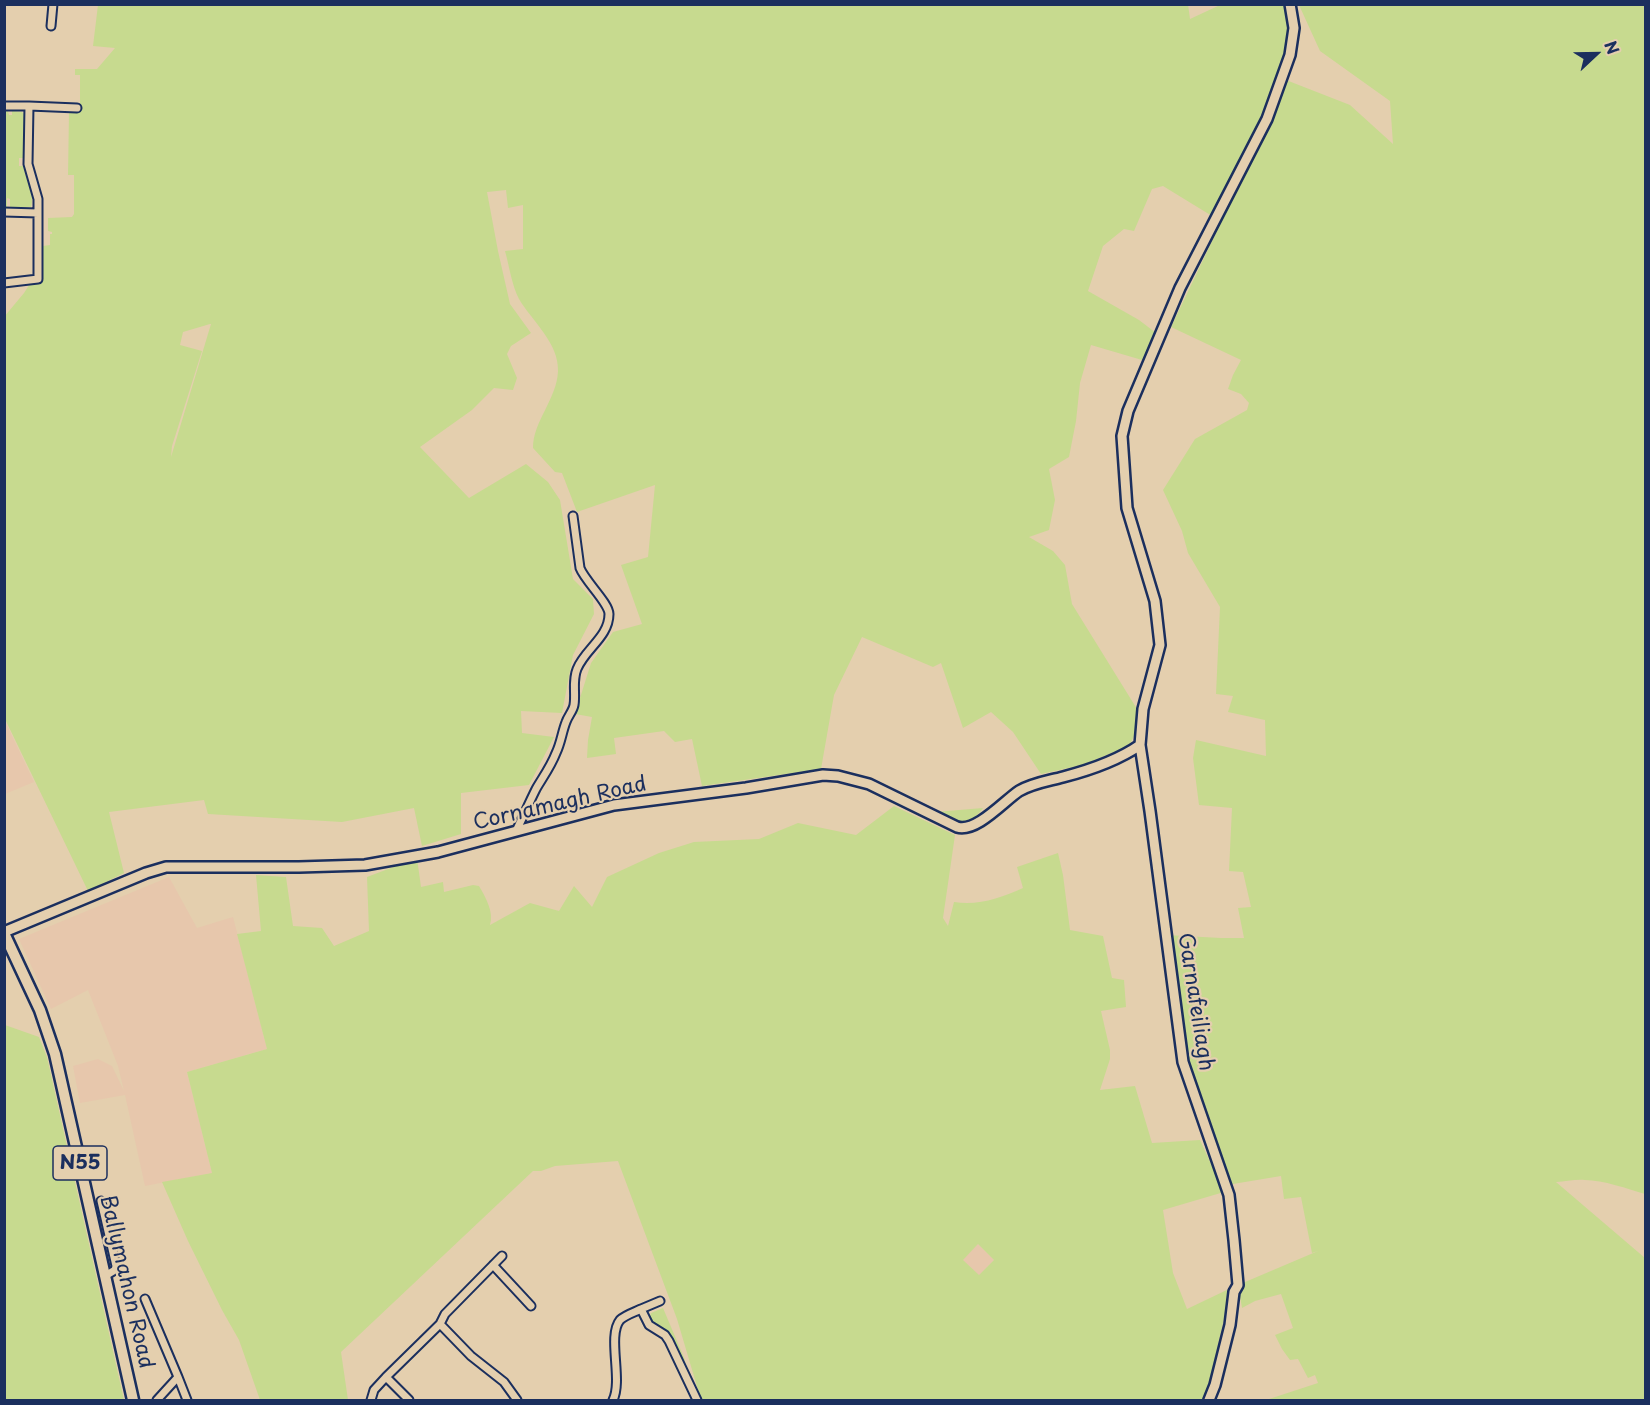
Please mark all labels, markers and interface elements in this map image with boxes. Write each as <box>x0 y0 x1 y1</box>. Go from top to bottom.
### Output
north arrow <box>1566 24 1626 84</box>
text: N <box>1599 37 1626 58</box>
street label: Cornamagh Road <box>471 772 649 836</box>
street label: Garnafeiliagh <box>1172 931 1218 1073</box>
road number: N55 <box>53 1146 107 1180</box>
street label: Ballymahon Road <box>94 1193 158 1371</box>

